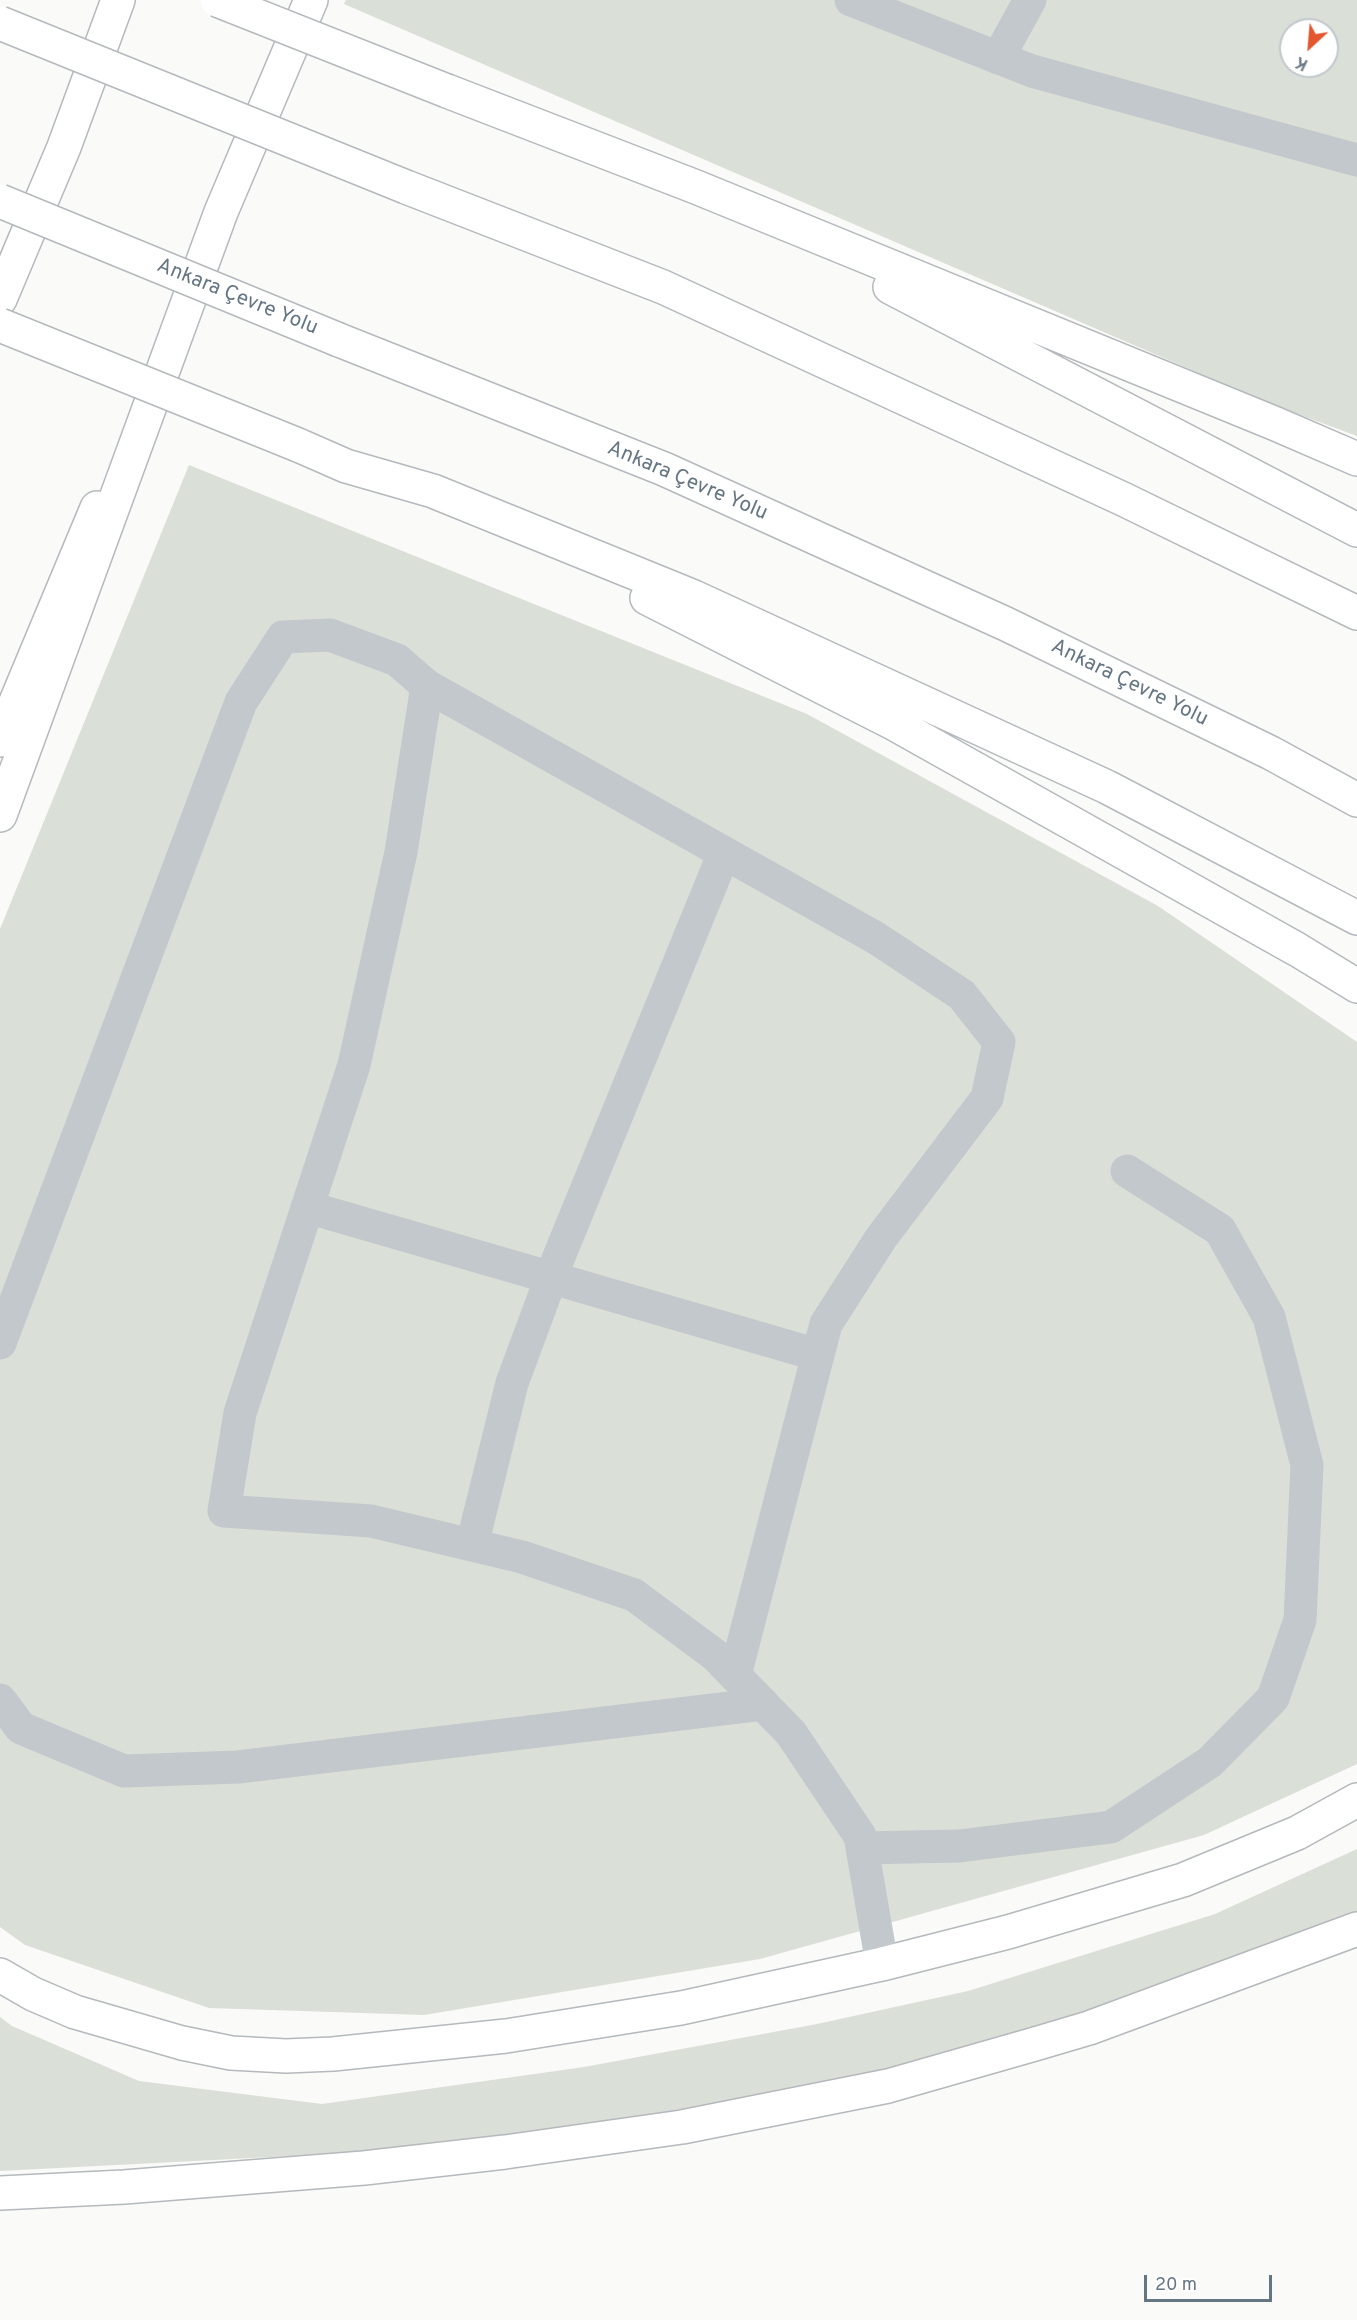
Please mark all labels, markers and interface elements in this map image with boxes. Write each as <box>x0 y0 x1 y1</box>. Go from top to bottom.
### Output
north arrow <box>1279 18 1339 78</box>
text: K <box>1293 51 1311 74</box>
street label: Ankara Çevre Yolu <box>153 254 321 342</box>
street label: Ankara Çevre Yolu <box>603 437 771 527</box>
street label: Ankara Çevre Yolu <box>1046 635 1212 733</box>
scale bar <box>1147 2263 1274 2301</box>
text: 20 m <box>1155 2274 1197 2297</box>

